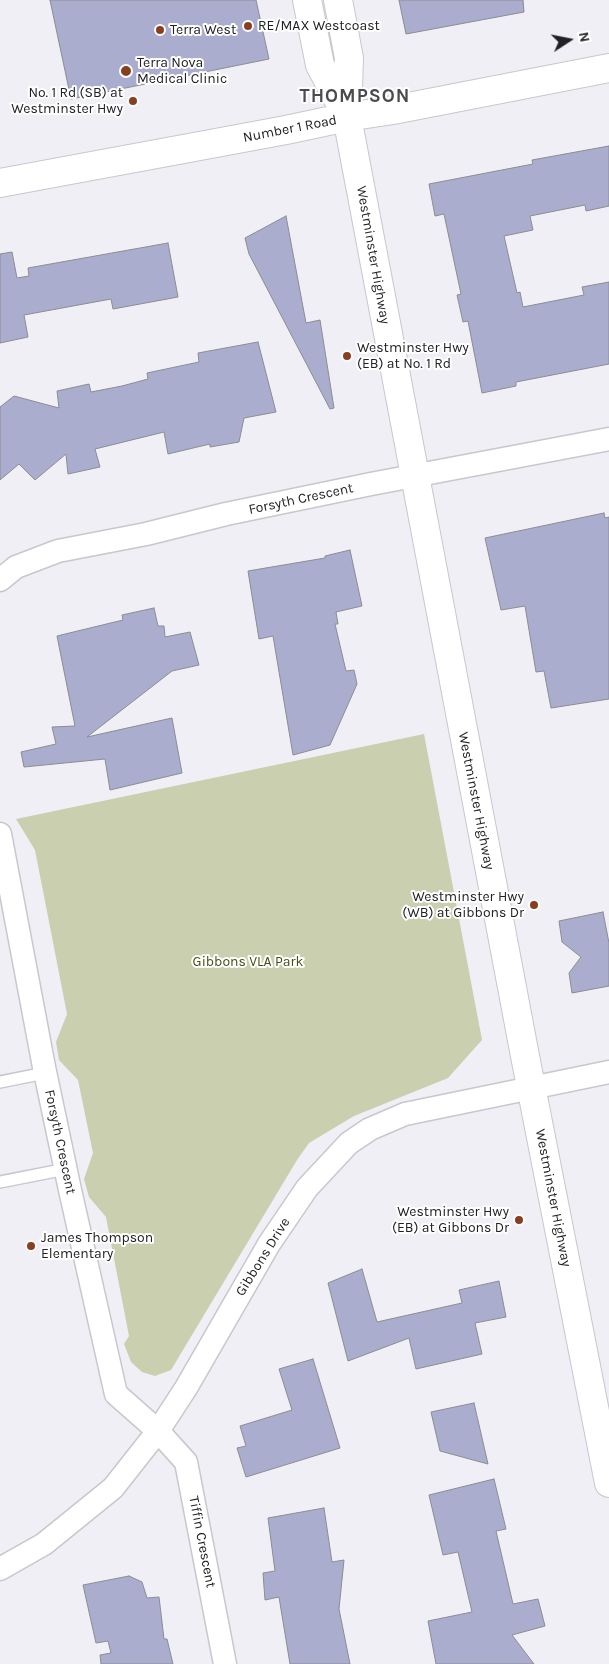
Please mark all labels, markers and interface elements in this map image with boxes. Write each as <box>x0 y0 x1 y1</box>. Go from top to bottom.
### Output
north arrow <box>544 15 594 65</box>
place label: RE/MAX Westcoast <box>258 18 380 34</box>
marker: RE/MAX Westcoast <box>242 20 254 32</box>
place label: Terra West <box>170 22 236 38</box>
marker: Terra West <box>154 24 166 36</box>
text: N <box>575 30 594 44</box>
place label: Terra Nova Medical Clinic <box>137 55 227 88</box>
marker: Terra Nova Medical Clinic <box>119 64 133 78</box>
place label: No. 1 Rd (SB) at Westminster Hwy <box>11 85 123 118</box>
district label: THOMPSON <box>299 86 411 108</box>
marker: No. 1 Rd (SB) at Westminster Hwy <box>127 95 139 107</box>
street label: Number 1 Road <box>242 112 338 146</box>
street label: Westminster Highway <box>353 185 393 325</box>
place label: Westminster Hwy (EB) at No. 1 Rd <box>357 340 469 372</box>
marker: Westminster Hwy (EB) at No. 1 Rd <box>341 350 353 362</box>
street label: Forsyth Crescent <box>247 480 355 518</box>
street label: Westminster Highway <box>454 731 498 871</box>
place label: Westminster Hwy (WB) at Gibbons Dr <box>402 889 524 922</box>
marker: Westminster Hwy (WB) at Gibbons Dr <box>528 899 540 911</box>
park label: Gibbons VLA Park <box>193 954 303 970</box>
street label: Forsyth Crescent <box>41 1088 79 1196</box>
street label: Westminster Highway <box>531 1128 575 1268</box>
place label: Westminster Hwy (EB) at Gibbons Dr <box>392 1204 509 1236</box>
marker: Westminster Hwy (EB) at Gibbons Dr <box>513 1214 525 1226</box>
street label: Gibbons Drive <box>232 1215 294 1299</box>
place label: James Thompson Elementary <box>41 1230 153 1262</box>
marker: James Thompson Elementary <box>25 1240 37 1252</box>
street label: Tiffin Crescent <box>185 1495 219 1589</box>

